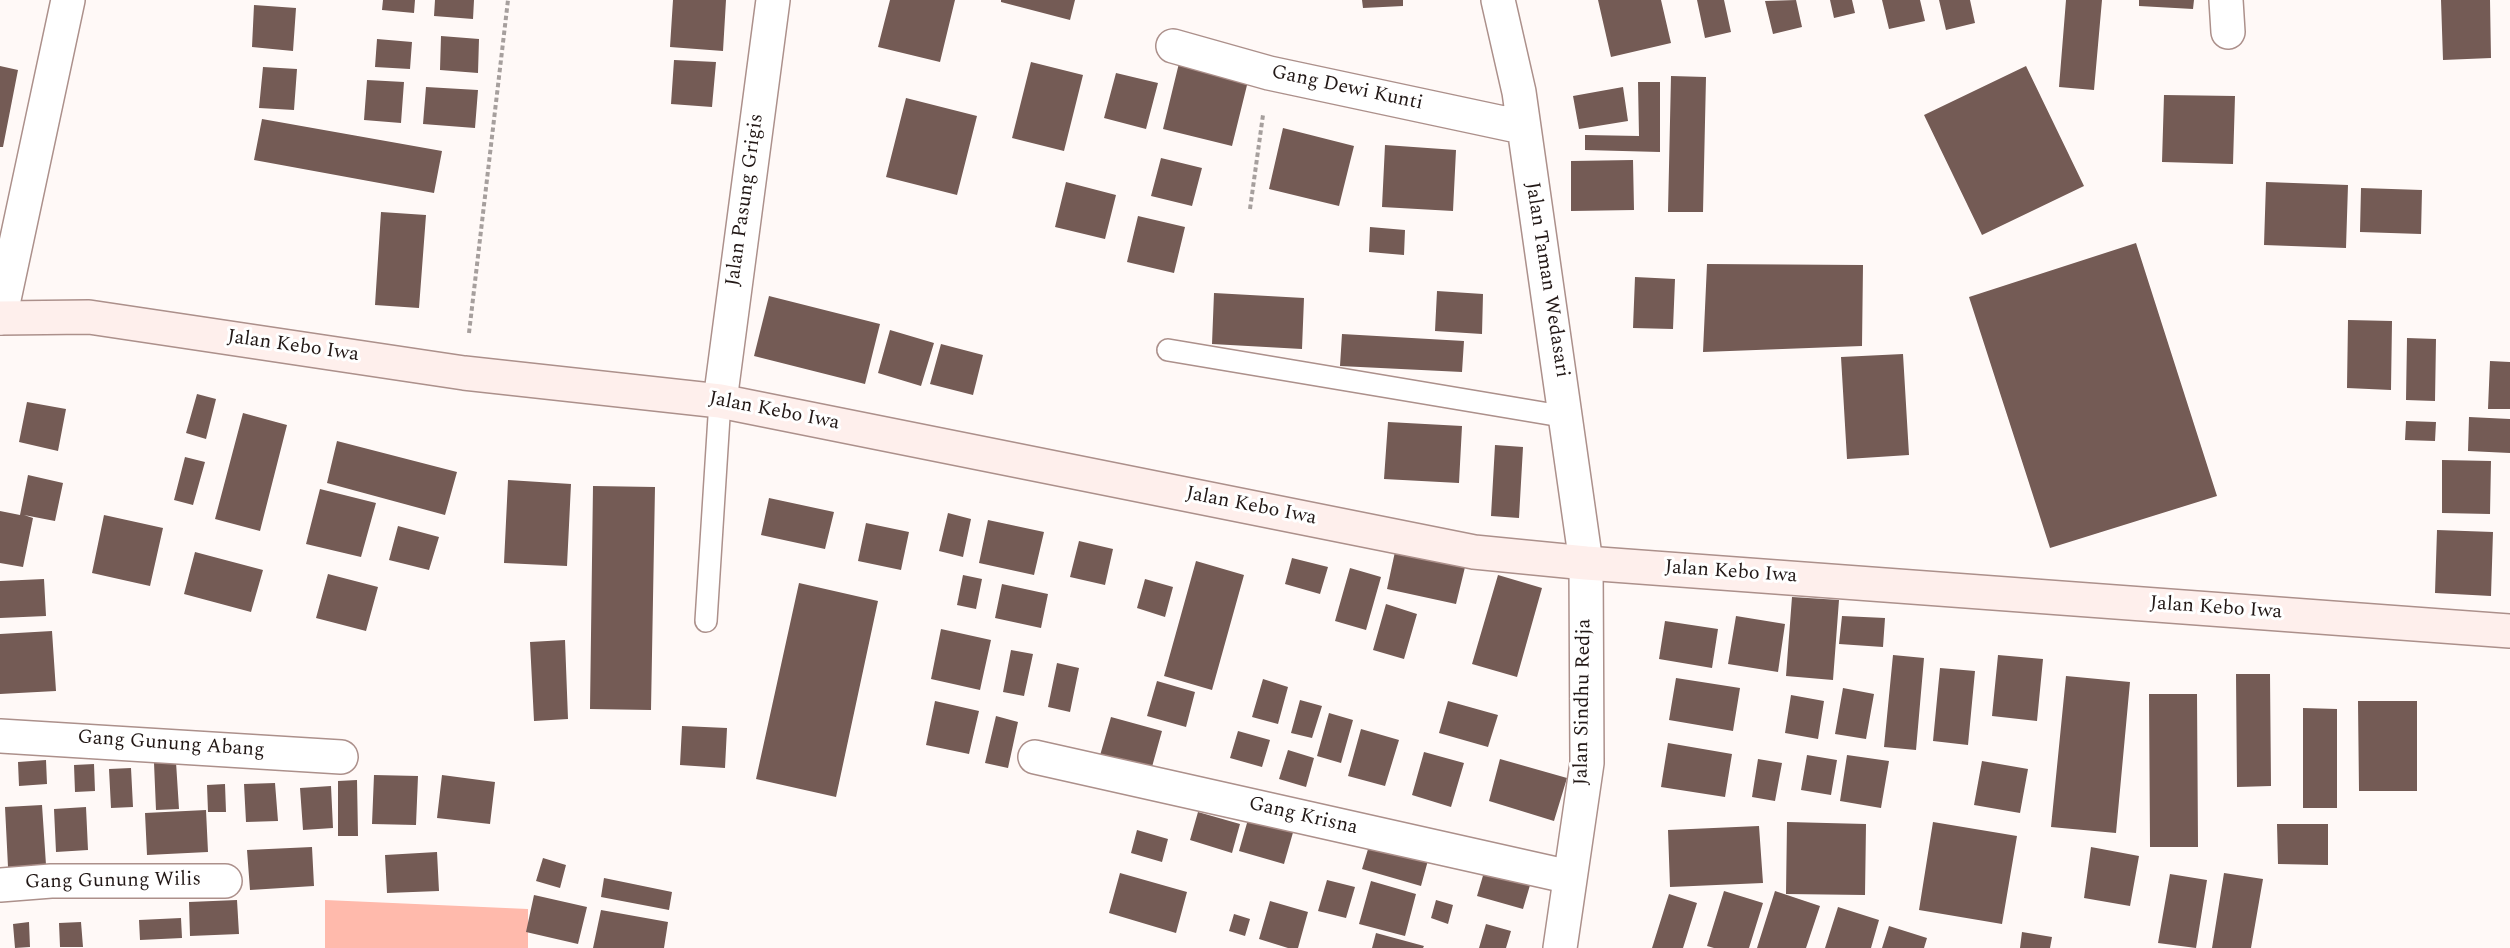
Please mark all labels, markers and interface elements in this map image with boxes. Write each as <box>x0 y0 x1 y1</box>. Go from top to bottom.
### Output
street label: Gang Dewi Kunti <box>1269 61 1425 117</box>
street label: Jalan Pasung Grigis <box>722 112 770 288</box>
street label: Jalan Taman Wedasari <box>1519 181 1573 379</box>
street label: Jalan Kebo Iwa <box>226 326 360 368</box>
street label: Jalan Kebo Iwa <box>707 388 841 436</box>
street label: Jalan Kebo Iwa <box>1184 483 1318 531</box>
street label: Jalan Kebo Iwa <box>1664 556 1798 590</box>
street label: Jalan Kebo Iwa <box>2149 592 2283 626</box>
street label: Jalan Sindhu Redja <box>1571 618 1597 786</box>
street label: Gang Gunung Abang <box>77 726 265 764</box>
street label: Gang Krisna <box>1246 793 1360 841</box>
street label: Gang Gunung Wilis <box>25 868 201 896</box>

